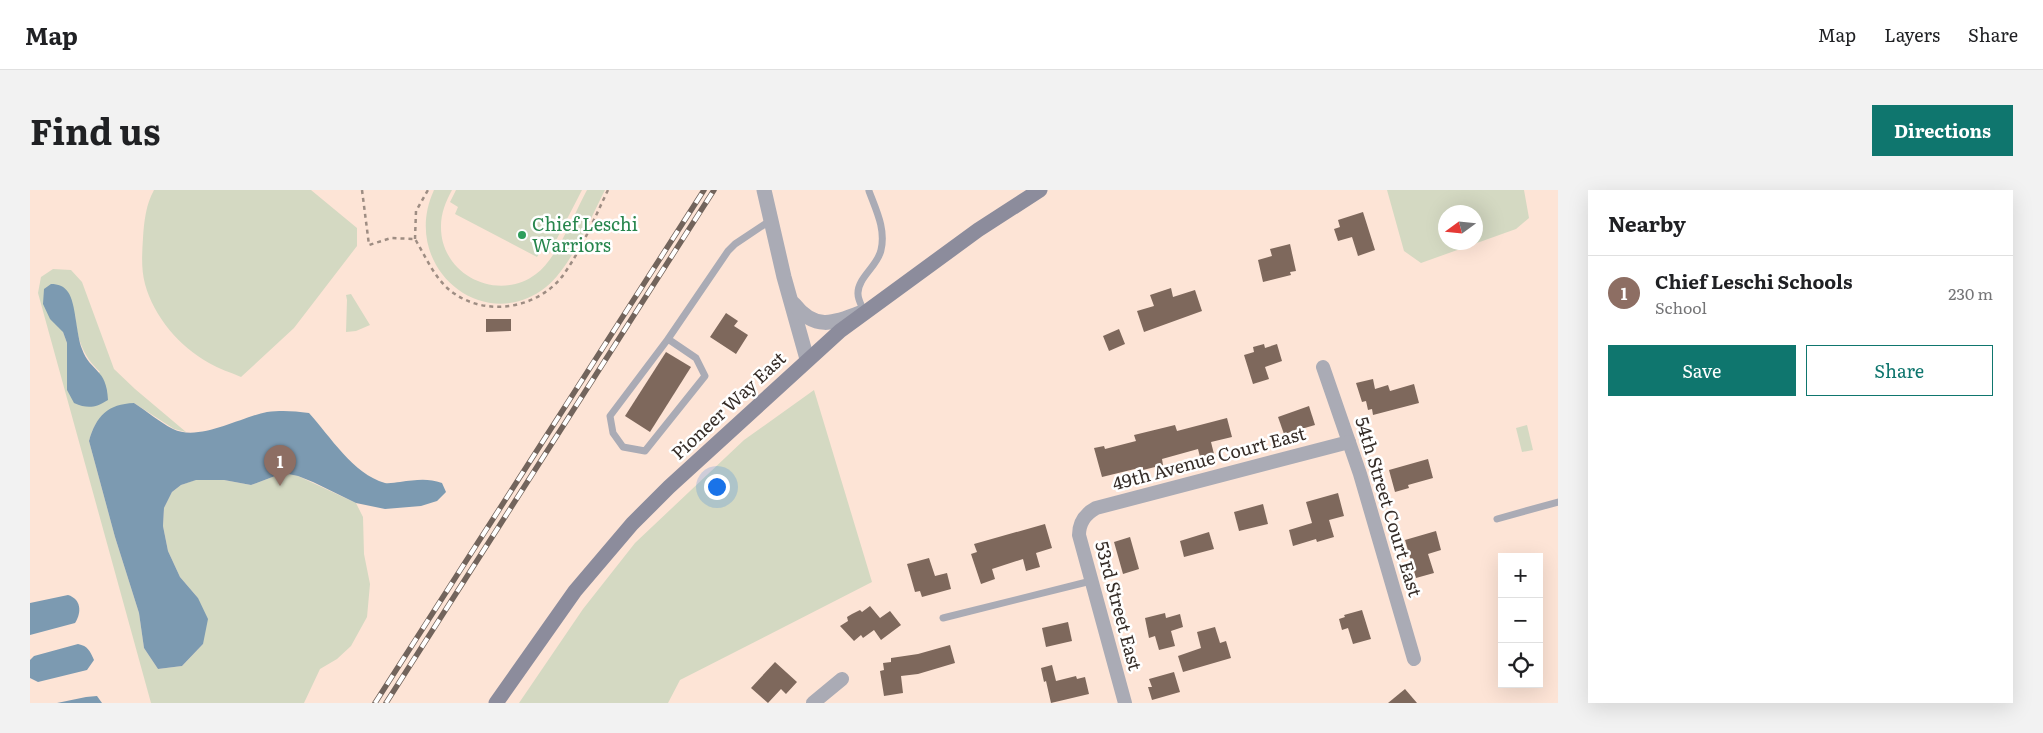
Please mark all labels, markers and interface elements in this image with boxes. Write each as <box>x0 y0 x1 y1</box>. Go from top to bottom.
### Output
text: Map <box>25 17 78 52</box>
text: Map <box>1818 21 1856 48</box>
text: Layers <box>1884 21 1940 48</box>
text: Share <box>1968 21 2018 48</box>
text: Find us <box>30 104 160 156</box>
button: Directions <box>1872 105 2013 156</box>
north arrow <box>1438 205 1483 250</box>
text: Nearby <box>1608 207 1686 238</box>
place label: Chief Leschi Warriors <box>532 210 638 258</box>
marker: Chief Leschi Warriors <box>516 229 528 241</box>
text: Chief Leschi Schools <box>1655 267 1852 295</box>
text: 1 <box>1621 281 1627 305</box>
text: 230 m <box>1948 281 1993 305</box>
text: School <box>1655 295 1707 319</box>
street label: Pioneer Way East <box>665 344 792 465</box>
button: Save <box>1608 345 1796 396</box>
button: Share <box>1806 345 1993 396</box>
street label: 54th Street Court East <box>1349 413 1430 601</box>
street label: 49th Avenue Court East <box>1109 419 1309 496</box>
pin: 1 <box>264 445 296 486</box>
your location <box>704 474 730 500</box>
street label: 53rd Street East <box>1089 538 1150 674</box>
map controls <box>1498 553 1543 688</box>
button: + <box>1498 553 1543 598</box>
button: − <box>1498 598 1543 643</box>
button: locate <box>1498 643 1543 688</box>

